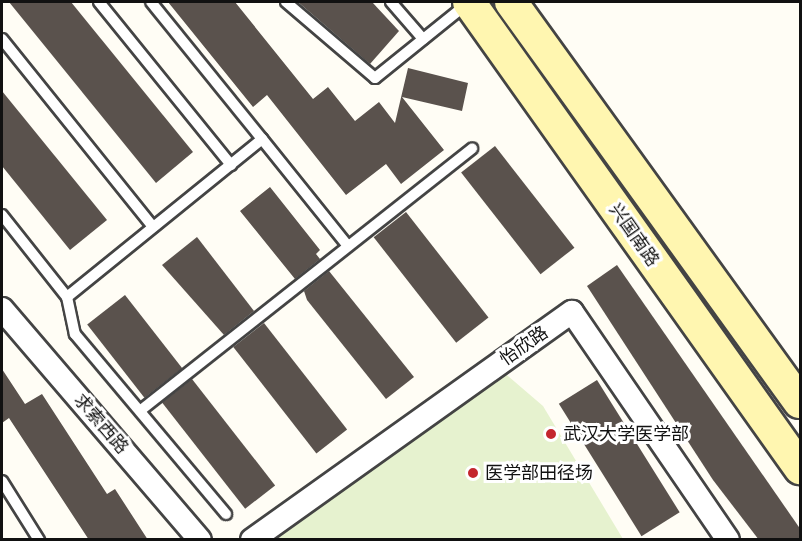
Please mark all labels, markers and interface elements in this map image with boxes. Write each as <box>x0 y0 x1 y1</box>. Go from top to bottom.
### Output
street label: 兴国南路 <box>605 199 663 271</box>
street label: 怡欣路 <box>496 322 552 370</box>
street label: 求索西路 <box>69 390 133 458</box>
place label: 武汉大学医学部 <box>563 423 689 445</box>
marker: 武汉大学医学部 <box>544 427 558 441</box>
place label: 医学部田径场 <box>485 462 593 484</box>
marker: 医学部田径场 <box>466 466 480 480</box>

